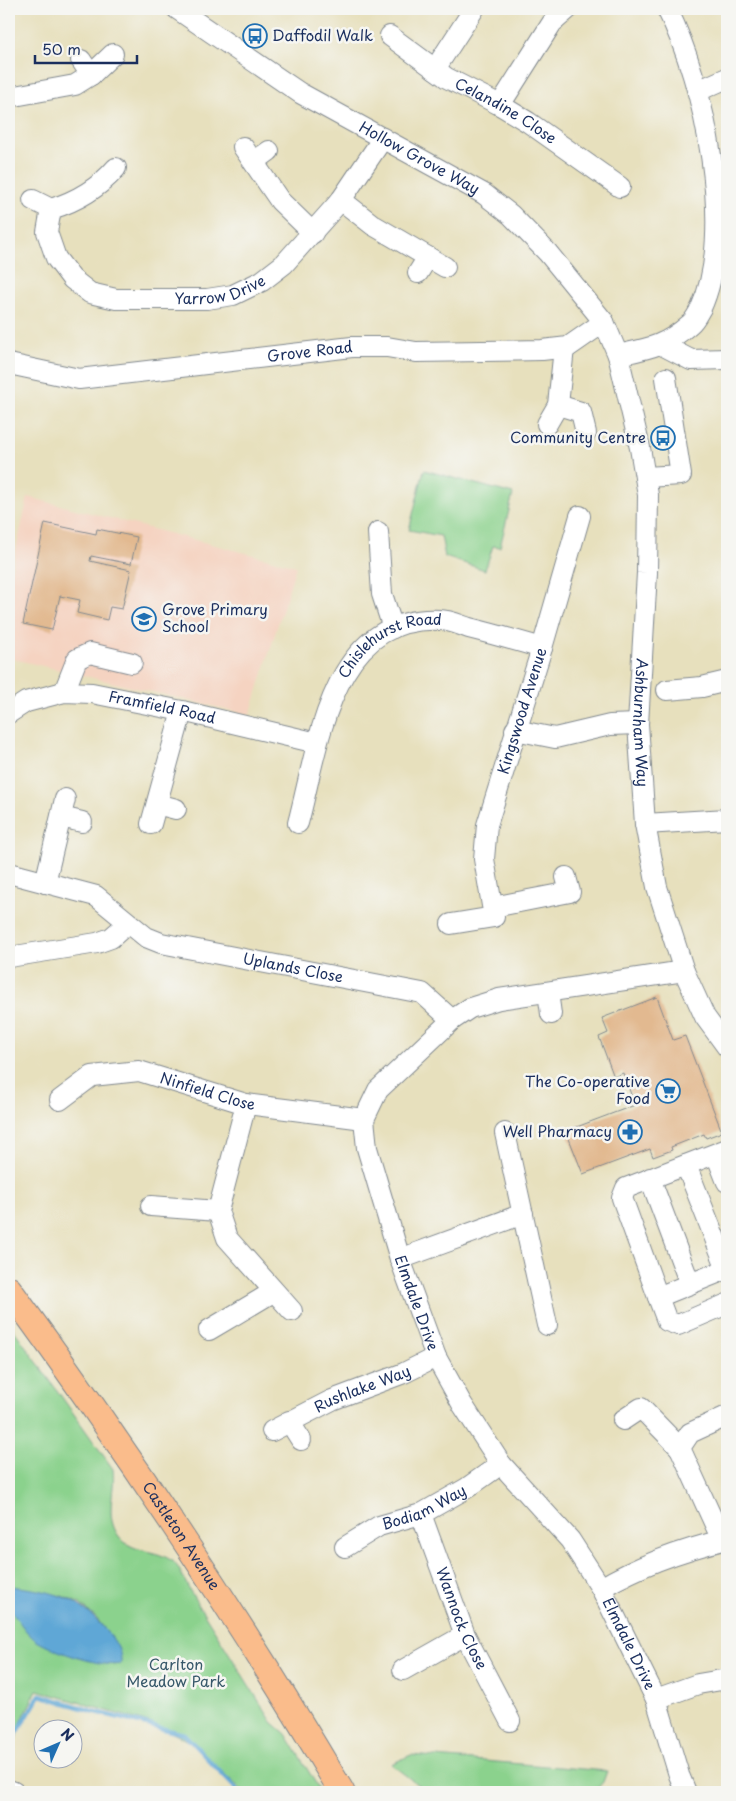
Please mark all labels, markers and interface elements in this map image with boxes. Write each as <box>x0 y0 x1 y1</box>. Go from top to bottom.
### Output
bus stop icon: Daffodil Walk <box>242 23 268 49</box>
place label: Daffodil Walk <box>272 23 373 46</box>
scale bar <box>35 32 138 64</box>
text: 50 m <box>42 37 81 60</box>
street label: Celandine Close <box>451 71 562 149</box>
street label: Hollow Grove Way <box>355 115 485 200</box>
street label: Yarrow Drive <box>174 268 269 309</box>
street label: Grove Road <box>266 334 354 367</box>
place label: Community Centre <box>510 425 646 448</box>
bus stop icon: Community Centre <box>650 425 676 451</box>
place label: Grove Primary School <box>162 597 268 637</box>
school or university icon: Grove Primary School <box>131 606 157 632</box>
street label: Chislehurst Road <box>331 607 442 682</box>
street label: Kingswood Avenue <box>491 644 551 777</box>
street label: Ashburnham Way <box>628 658 655 788</box>
street label: Framfield Road <box>107 684 218 729</box>
street label: Uplands Close <box>241 946 345 988</box>
street label: Ninfield Close <box>158 1065 257 1115</box>
place label: The Co-operative Food <box>525 1069 650 1109</box>
supermarket icon: The Co-operative Food <box>655 1078 681 1104</box>
place label: Well Pharmacy <box>503 1119 612 1142</box>
pharmacy icon: Well Pharmacy <box>617 1119 643 1145</box>
street label: Elmdale Drive <box>390 1252 446 1353</box>
street label: Rushlake Way <box>310 1358 414 1417</box>
street label: Castleton Avenue <box>138 1476 227 1594</box>
street label: Bodiam Way <box>379 1478 470 1535</box>
street label: Wannock Close <box>431 1563 494 1673</box>
street label: Elmdale Drive <box>598 1593 663 1693</box>
park label: Carlton Meadow Park <box>127 1652 225 1692</box>
north arrow <box>32 1718 82 1768</box>
text: N <box>56 1723 79 1746</box>

